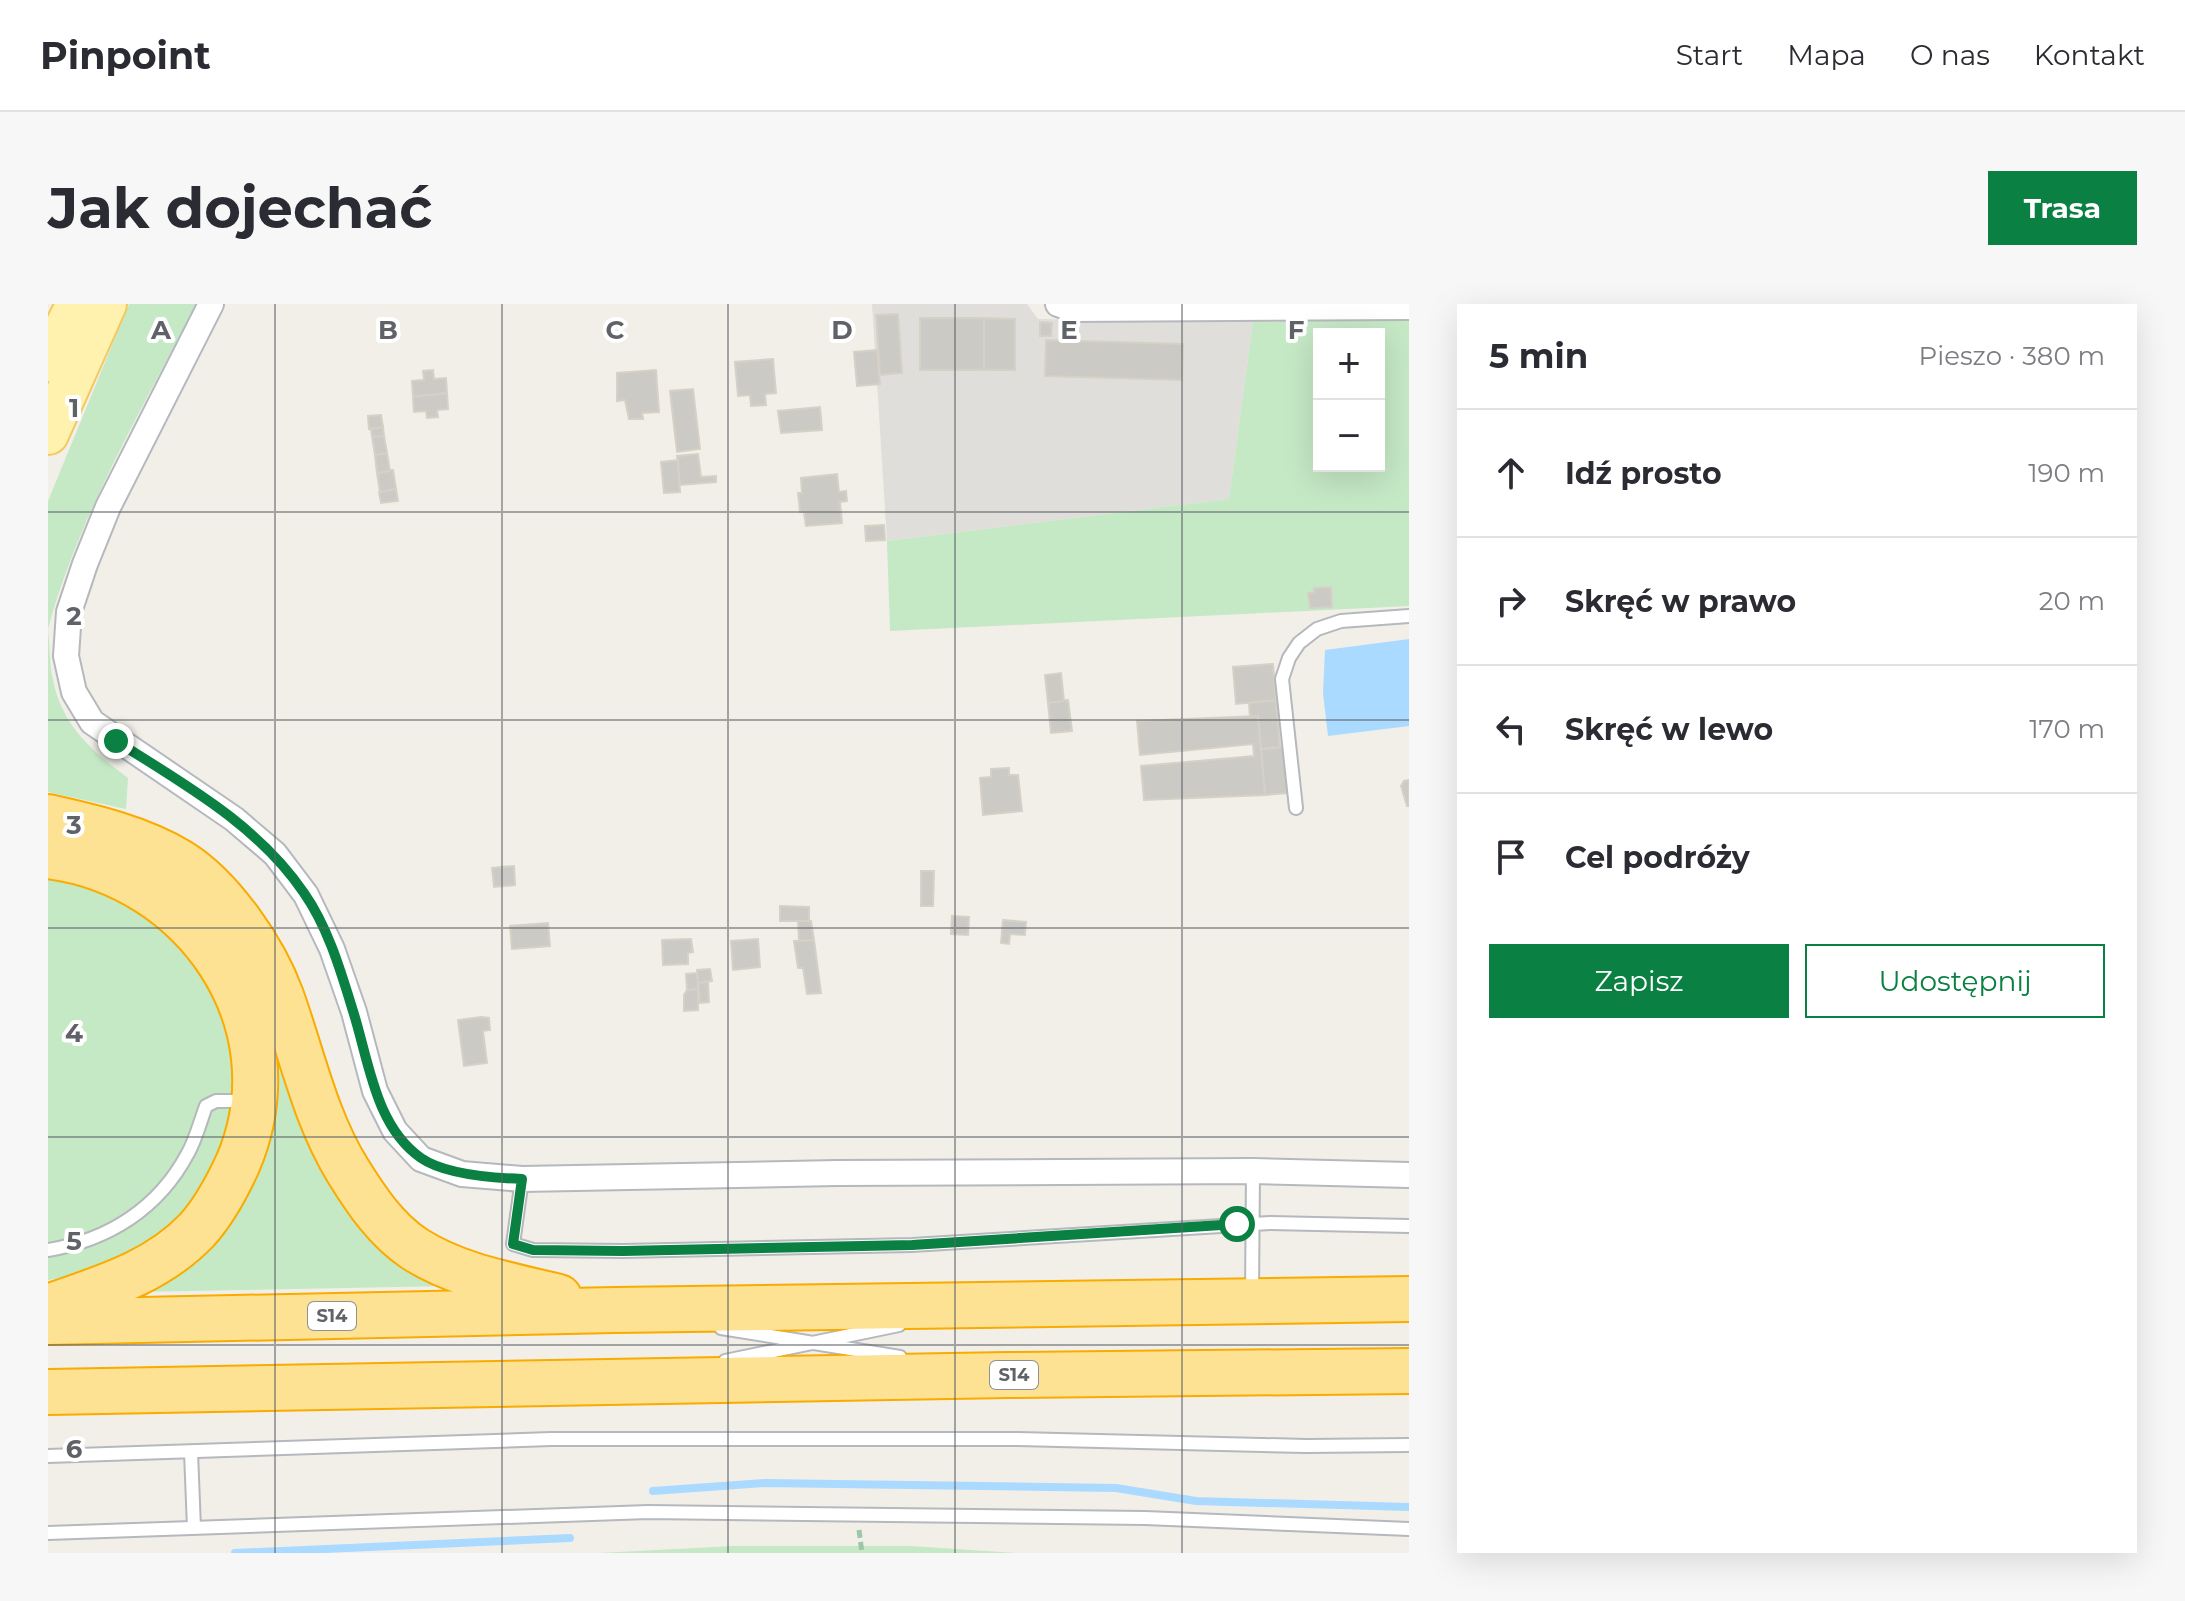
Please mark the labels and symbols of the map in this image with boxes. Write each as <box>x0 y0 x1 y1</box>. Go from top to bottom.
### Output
text: A <box>150 314 172 346</box>
text: B <box>378 314 398 346</box>
text: C <box>606 314 625 346</box>
text: D <box>831 314 853 346</box>
text: E <box>1060 314 1078 346</box>
text: F <box>1288 314 1304 346</box>
text: 1 <box>69 392 79 424</box>
text: 2 <box>66 600 82 632</box>
route end <box>98 723 134 759</box>
text: 3 <box>65 809 82 841</box>
text: 4 <box>65 1017 83 1049</box>
route start <box>1219 1206 1255 1242</box>
text: 5 <box>66 1225 82 1257</box>
road number: S14 <box>308 1302 356 1330</box>
road number: S14 <box>990 1361 1038 1389</box>
text: 6 <box>66 1433 83 1465</box>

